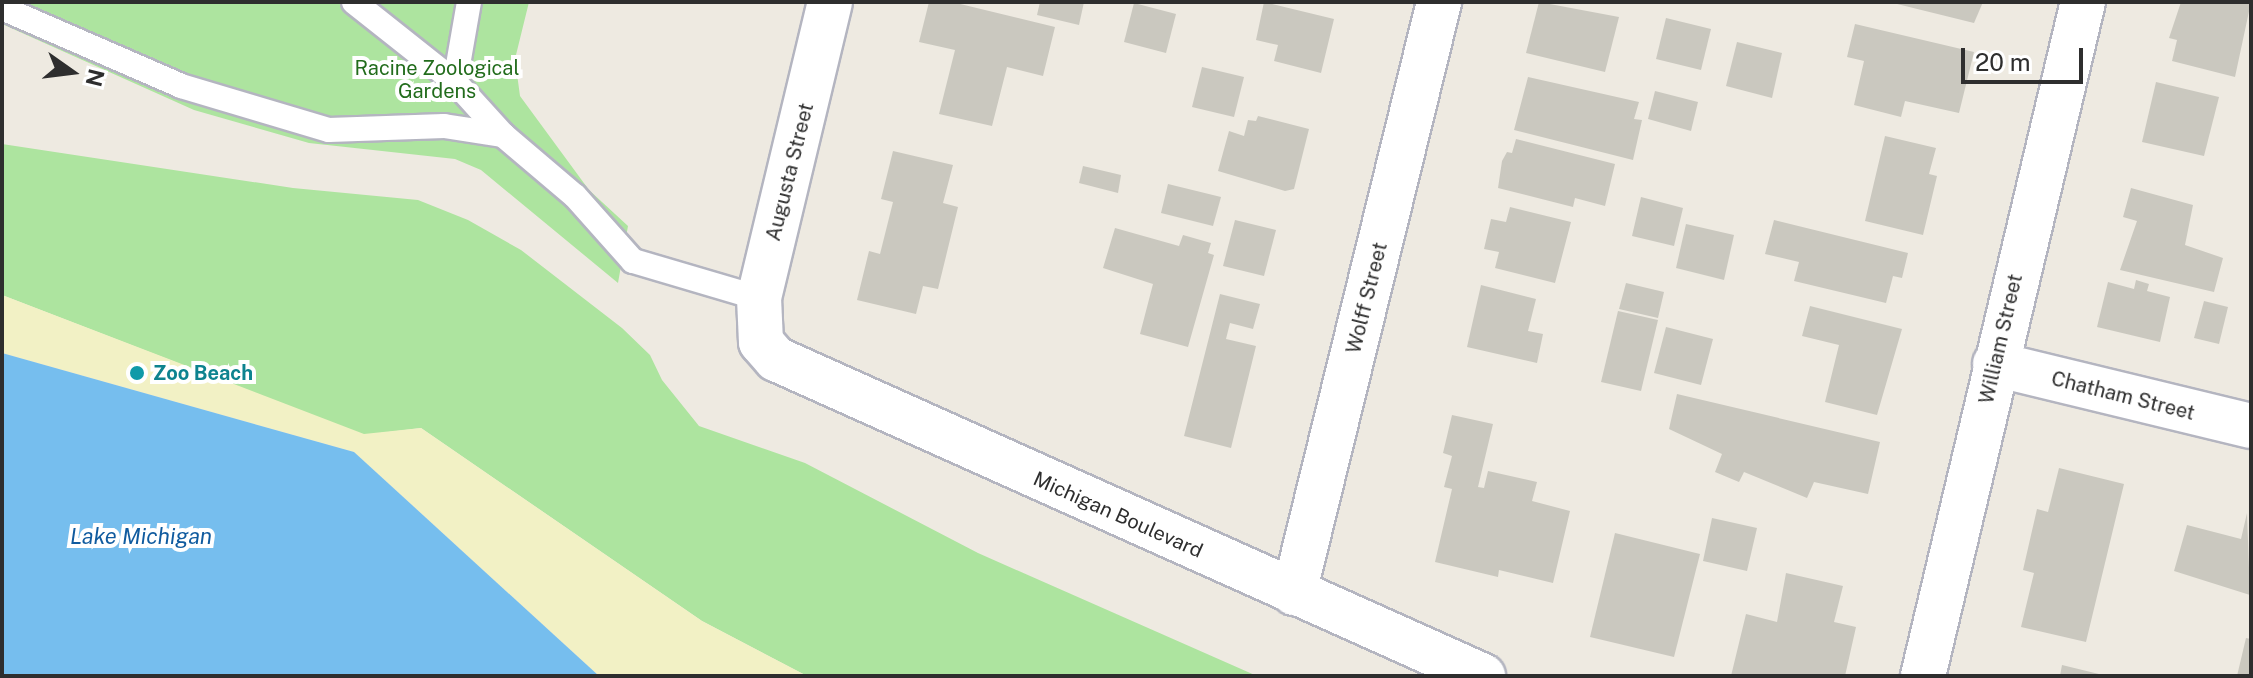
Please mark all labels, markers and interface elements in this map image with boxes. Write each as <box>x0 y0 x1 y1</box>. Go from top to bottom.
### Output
north arrow <box>32 32 112 112</box>
scale bar <box>1965 32 2087 82</box>
text: 20 m <box>1975 48 2031 76</box>
park label: Racine Zoological Gardens <box>354 56 520 103</box>
text: N <box>81 66 110 89</box>
street label: Augusta Street <box>761 101 819 243</box>
street label: Wolff Street <box>1342 240 1392 356</box>
street label: William Street <box>1974 272 2028 406</box>
place label: Zoo Beach <box>153 361 253 385</box>
marker: Zoo Beach <box>128 364 146 382</box>
street label: Chatham Street <box>2049 367 2197 425</box>
street label: Michigan Boulevard <box>1029 467 1207 563</box>
water label: Lake Michigan <box>70 524 212 550</box>

